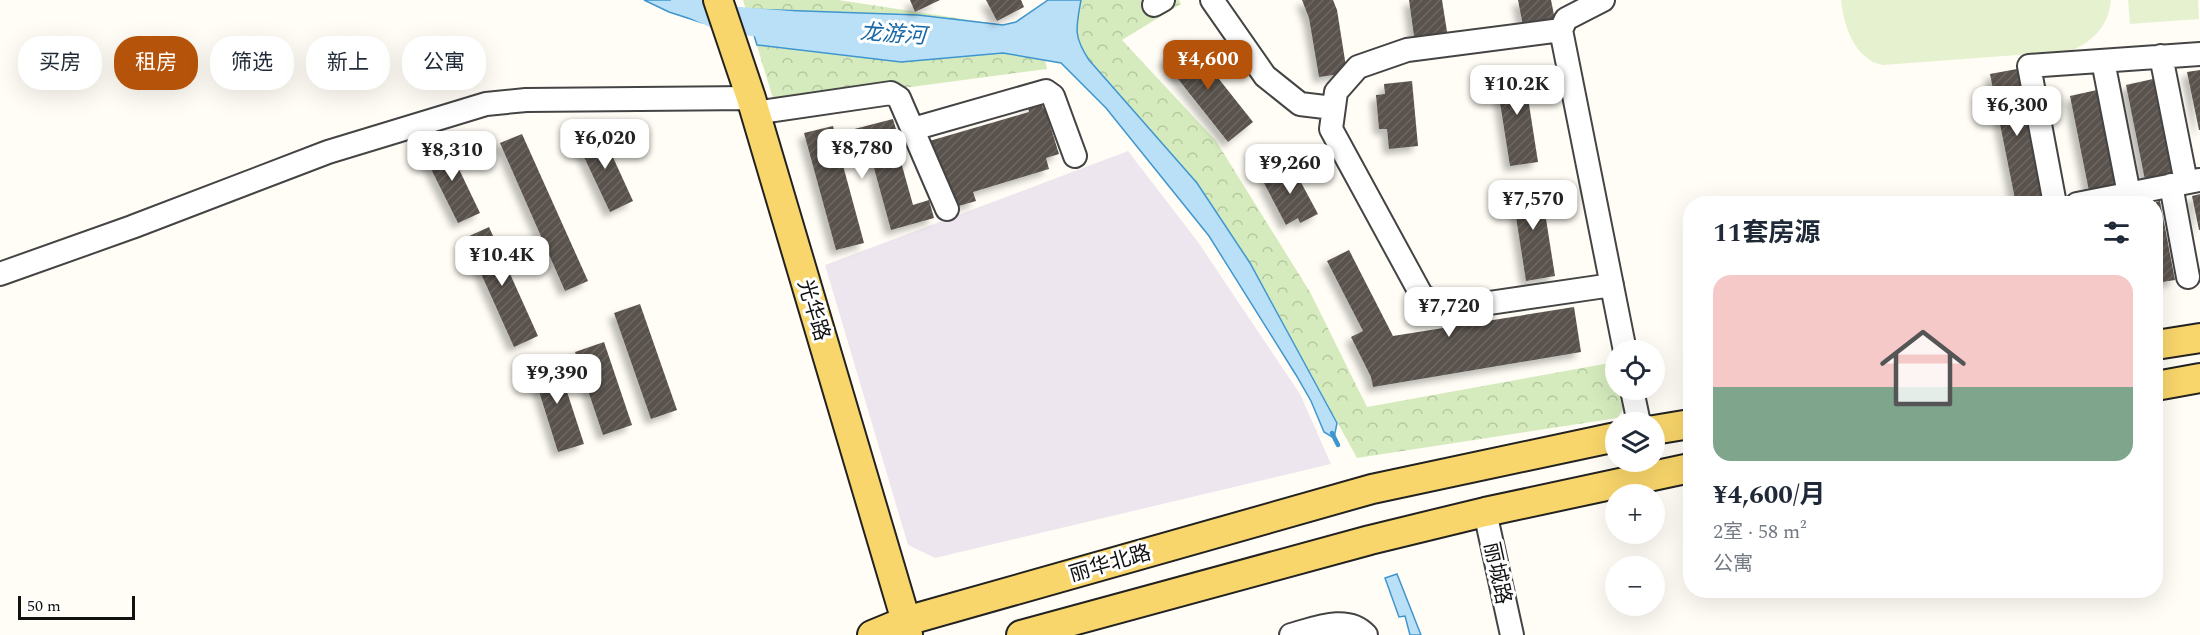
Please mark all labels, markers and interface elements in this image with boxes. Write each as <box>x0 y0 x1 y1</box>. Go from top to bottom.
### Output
water label: 龙游河 <box>859 16 931 54</box>
chip: 买房 <box>18 36 102 90</box>
chip: 租房 <box>114 36 198 90</box>
chip: 筛选 <box>210 36 294 90</box>
chip: 新上 <box>306 36 390 90</box>
chip: 公寓 <box>402 36 486 90</box>
pin: ¥4,600 <box>1159 40 1257 91</box>
text: ¥4,600 <box>1177 44 1239 74</box>
pin: ¥10.2K <box>1468 65 1566 116</box>
text: ¥10.2K <box>1484 69 1550 99</box>
pin: ¥6,300 <box>1968 86 2066 137</box>
text: ¥6,300 <box>1986 90 2048 120</box>
pin: ¥6,020 <box>556 119 654 170</box>
text: ¥6,020 <box>574 123 636 153</box>
pin: ¥8,780 <box>813 129 911 180</box>
pin: ¥8,310 <box>403 131 501 182</box>
text: ¥8,780 <box>831 133 893 163</box>
text: ¥8,310 <box>421 135 483 165</box>
pin: ¥9,260 <box>1241 144 1339 195</box>
text: ¥9,260 <box>1259 148 1321 178</box>
pin: ¥7,570 <box>1484 180 1582 231</box>
text: ¥7,570 <box>1502 184 1564 214</box>
text: 11套房源 <box>1713 213 1820 253</box>
icon: filters <box>2100 216 2133 249</box>
pin: ¥10.4K <box>453 236 551 287</box>
text: ¥10.4K <box>469 240 535 270</box>
street label: 光华路 <box>789 275 838 345</box>
pin: ¥7,720 <box>1400 287 1498 338</box>
text: ¥7,720 <box>1418 291 1480 321</box>
icon: home <box>1869 314 1977 422</box>
map controls <box>1605 340 1665 616</box>
button: locate <box>1605 340 1665 400</box>
pin: ¥9,390 <box>508 354 606 405</box>
text: ¥9,390 <box>526 358 588 388</box>
button: layers <box>1605 412 1665 472</box>
text: ¥4,600/月 <box>1713 475 1825 515</box>
button: + <box>1605 484 1665 544</box>
text: 2室 · 58 m² <box>1713 517 1807 547</box>
street label: 丽华北路 <box>1065 537 1155 591</box>
street label: 丽城路 <box>1475 539 1519 607</box>
text: 公寓 <box>1713 549 1753 579</box>
button: − <box>1605 556 1665 616</box>
scale bar <box>18 593 135 620</box>
text: 50 m <box>27 594 61 618</box>

